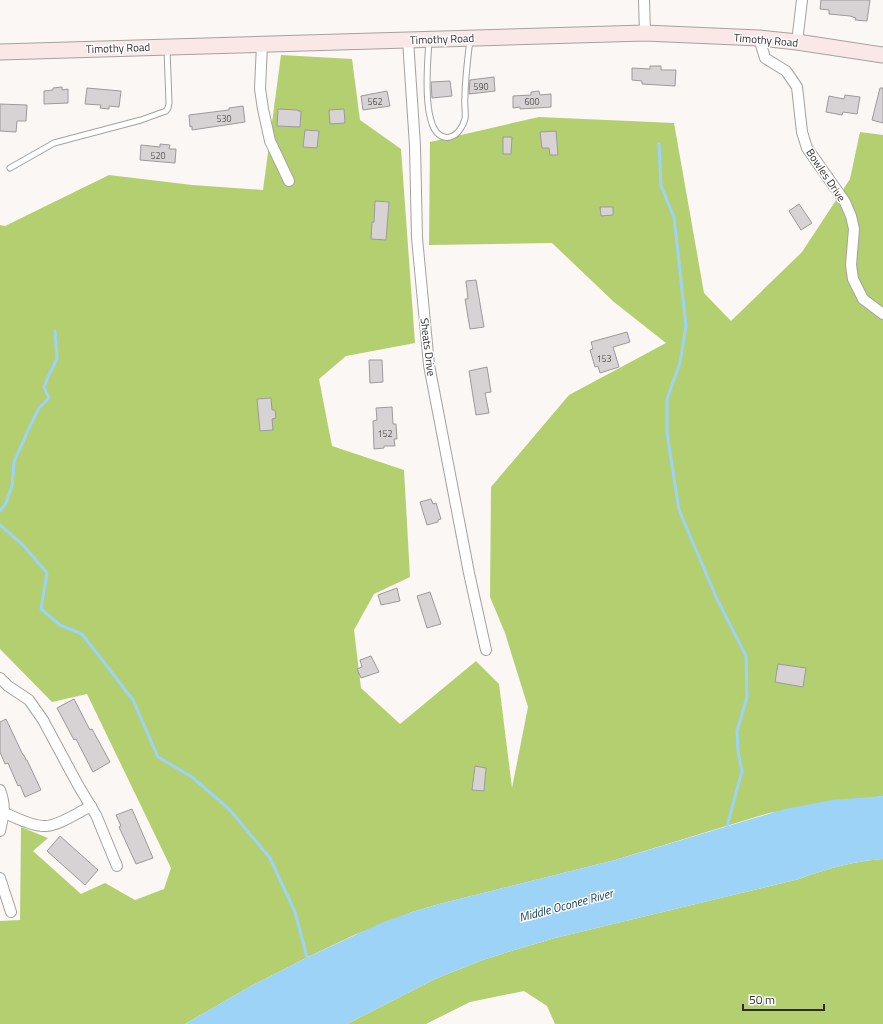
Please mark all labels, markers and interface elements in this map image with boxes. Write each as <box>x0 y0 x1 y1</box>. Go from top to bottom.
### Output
street label: Timothy Road <box>733 29 799 51</box>
street label: Timothy Road <box>410 30 475 48</box>
street label: Timothy Road <box>86 39 151 57</box>
house number: 590 <box>473 80 489 93</box>
house number: 562 <box>367 95 383 108</box>
house number: 600 <box>524 95 540 108</box>
house number: 530 <box>216 112 232 125</box>
street label: Bowles Drive <box>802 145 850 205</box>
house number: 520 <box>150 149 166 162</box>
street label: Sheats Drive <box>417 317 440 377</box>
house number: 153 <box>596 352 612 365</box>
house number: 152 <box>377 427 393 440</box>
water label: Middle Oconee River <box>517 883 617 927</box>
scale bar <box>743 986 824 1012</box>
text: 50 m <box>749 990 775 1009</box>

